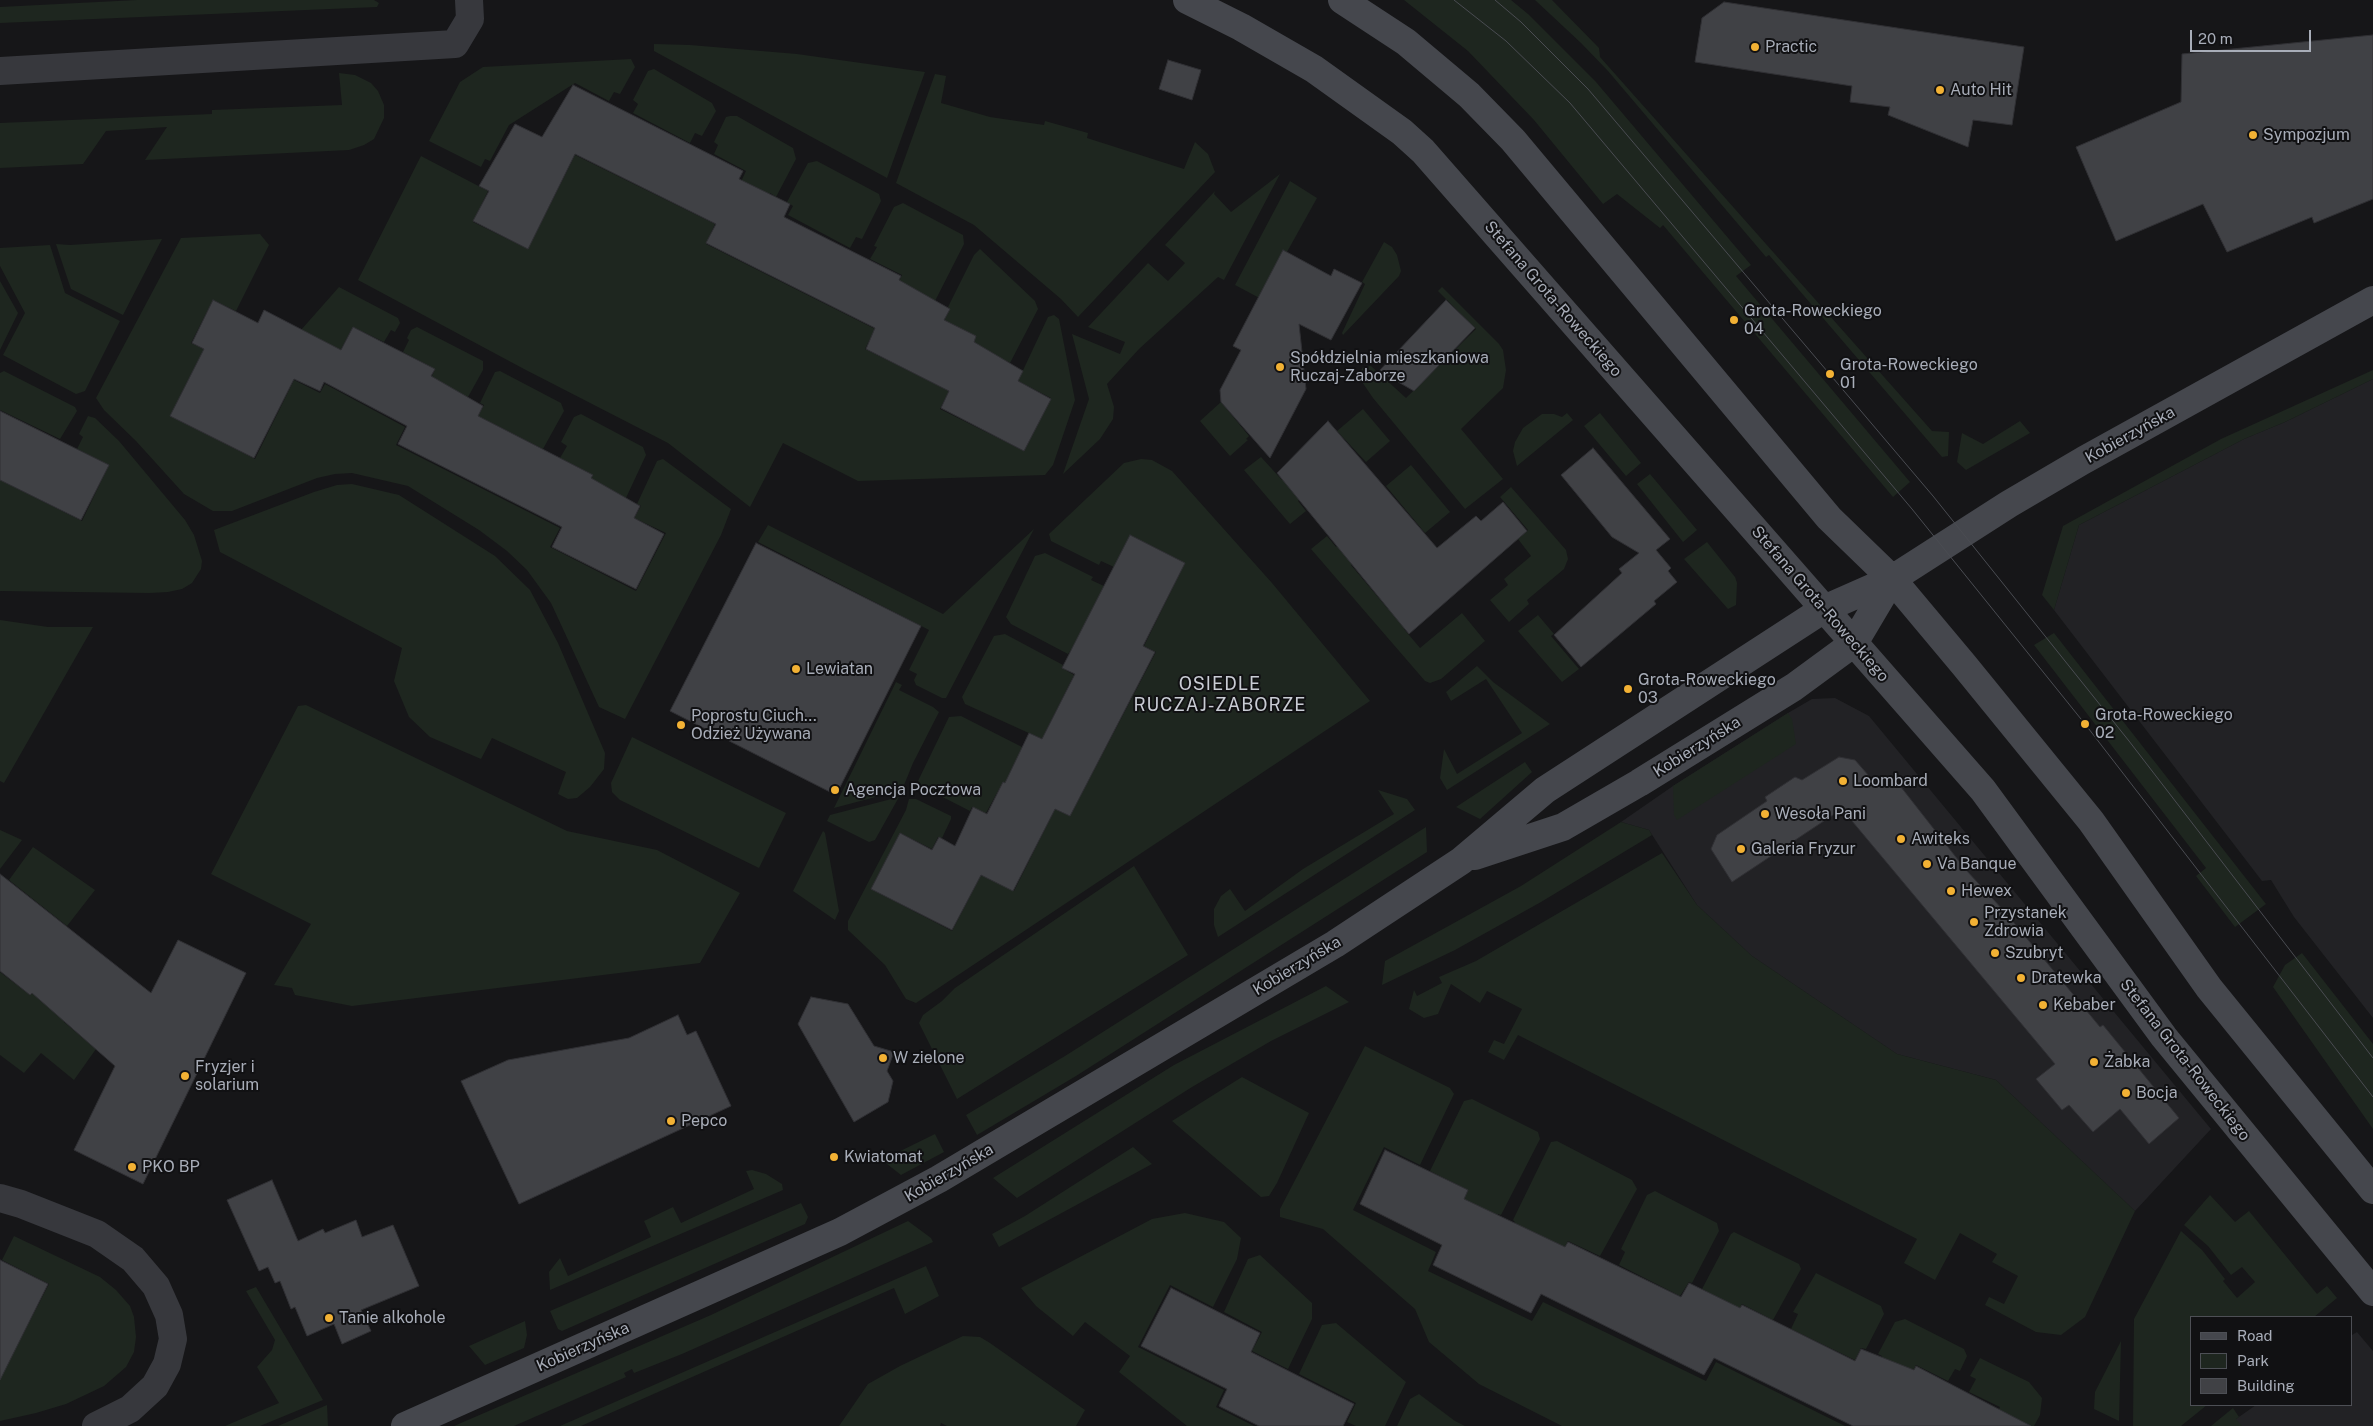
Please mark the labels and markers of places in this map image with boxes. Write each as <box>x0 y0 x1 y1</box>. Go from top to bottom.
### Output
place label: Practic <box>1765 37 1817 57</box>
marker: Practic <box>1749 41 1761 53</box>
place label: Auto Hit <box>1950 80 2012 100</box>
marker: Auto Hit <box>1934 84 1946 96</box>
place label: Sympozjum <box>2263 125 2350 145</box>
marker: Sympozjum <box>2247 129 2259 141</box>
place label: Grota-Roweckiego 04 <box>1744 301 1882 339</box>
marker: Grota-Roweckiego 04 <box>1728 314 1740 326</box>
place label: Spółdzielnia mieszkaniowa Ruczaj-Zaborze <box>1290 348 1489 386</box>
place label: Grota-Roweckiego 01 <box>1840 355 1978 393</box>
marker: Spółdzielnia mieszkaniowa Ruczaj-Zaborze <box>1274 361 1286 373</box>
marker: Grota-Roweckiego 01 <box>1824 368 1836 380</box>
place label: Lewiatan <box>806 659 873 679</box>
marker: Lewiatan <box>790 663 802 675</box>
place label: Grota-Roweckiego 03 <box>1638 670 1776 708</box>
marker: Grota-Roweckiego 03 <box>1622 683 1634 695</box>
place label: Grota-Roweckiego 02 <box>2095 705 2233 743</box>
place label: Poprostu Ciuch... Odzież Używana <box>691 706 816 744</box>
marker: Grota-Roweckiego 02 <box>2079 718 2091 730</box>
marker: Poprostu Ciuch... Odzież Używana <box>675 719 687 731</box>
place label: Loombard <box>1853 771 1928 791</box>
marker: Loombard <box>1837 775 1849 787</box>
place label: Agencja Pocztowa <box>845 780 981 800</box>
marker: Agencja Pocztowa <box>829 784 841 796</box>
place label: Wesoła Pani <box>1775 804 1866 824</box>
marker: Wesoła Pani <box>1759 808 1771 820</box>
place label: Awiteks <box>1911 829 1970 849</box>
marker: Awiteks <box>1895 833 1907 845</box>
place label: Galeria Fryzur <box>1751 839 1856 859</box>
marker: Galeria Fryzur <box>1735 843 1747 855</box>
place label: Va Banque <box>1937 854 2016 874</box>
marker: Va Banque <box>1921 858 1933 870</box>
place label: Hewex <box>1961 881 2012 901</box>
marker: Hewex <box>1945 885 1957 897</box>
place label: Przystanek Zdrowia <box>1984 903 2067 941</box>
marker: Przystanek Zdrowia <box>1968 916 1980 928</box>
place label: Szubryt <box>2005 943 2063 963</box>
marker: Szubryt <box>1989 947 2001 959</box>
place label: Dratewka <box>2031 968 2102 988</box>
marker: Dratewka <box>2015 972 2027 984</box>
place label: Kebaber <box>2053 995 2116 1015</box>
marker: Kebaber <box>2037 999 2049 1011</box>
place label: W zielone <box>893 1048 965 1068</box>
marker: W zielone <box>877 1052 889 1064</box>
place label: Żabka <box>2104 1052 2150 1072</box>
marker: Żabka <box>2088 1056 2100 1068</box>
place label: Fryzjer i solarium <box>195 1057 259 1095</box>
marker: Fryzjer i solarium <box>179 1070 191 1082</box>
place label: Bocja <box>2136 1083 2178 1103</box>
marker: Bocja <box>2120 1087 2132 1099</box>
place label: Pepco <box>681 1111 727 1131</box>
marker: Pepco <box>665 1115 677 1127</box>
place label: Kwiatomat <box>844 1147 923 1167</box>
marker: Kwiatomat <box>828 1151 840 1163</box>
place label: PKO BP <box>142 1157 200 1177</box>
marker: PKO BP <box>126 1161 138 1173</box>
place label: Tanie alkohole <box>339 1308 446 1328</box>
marker: Tanie alkohole <box>323 1312 335 1324</box>

